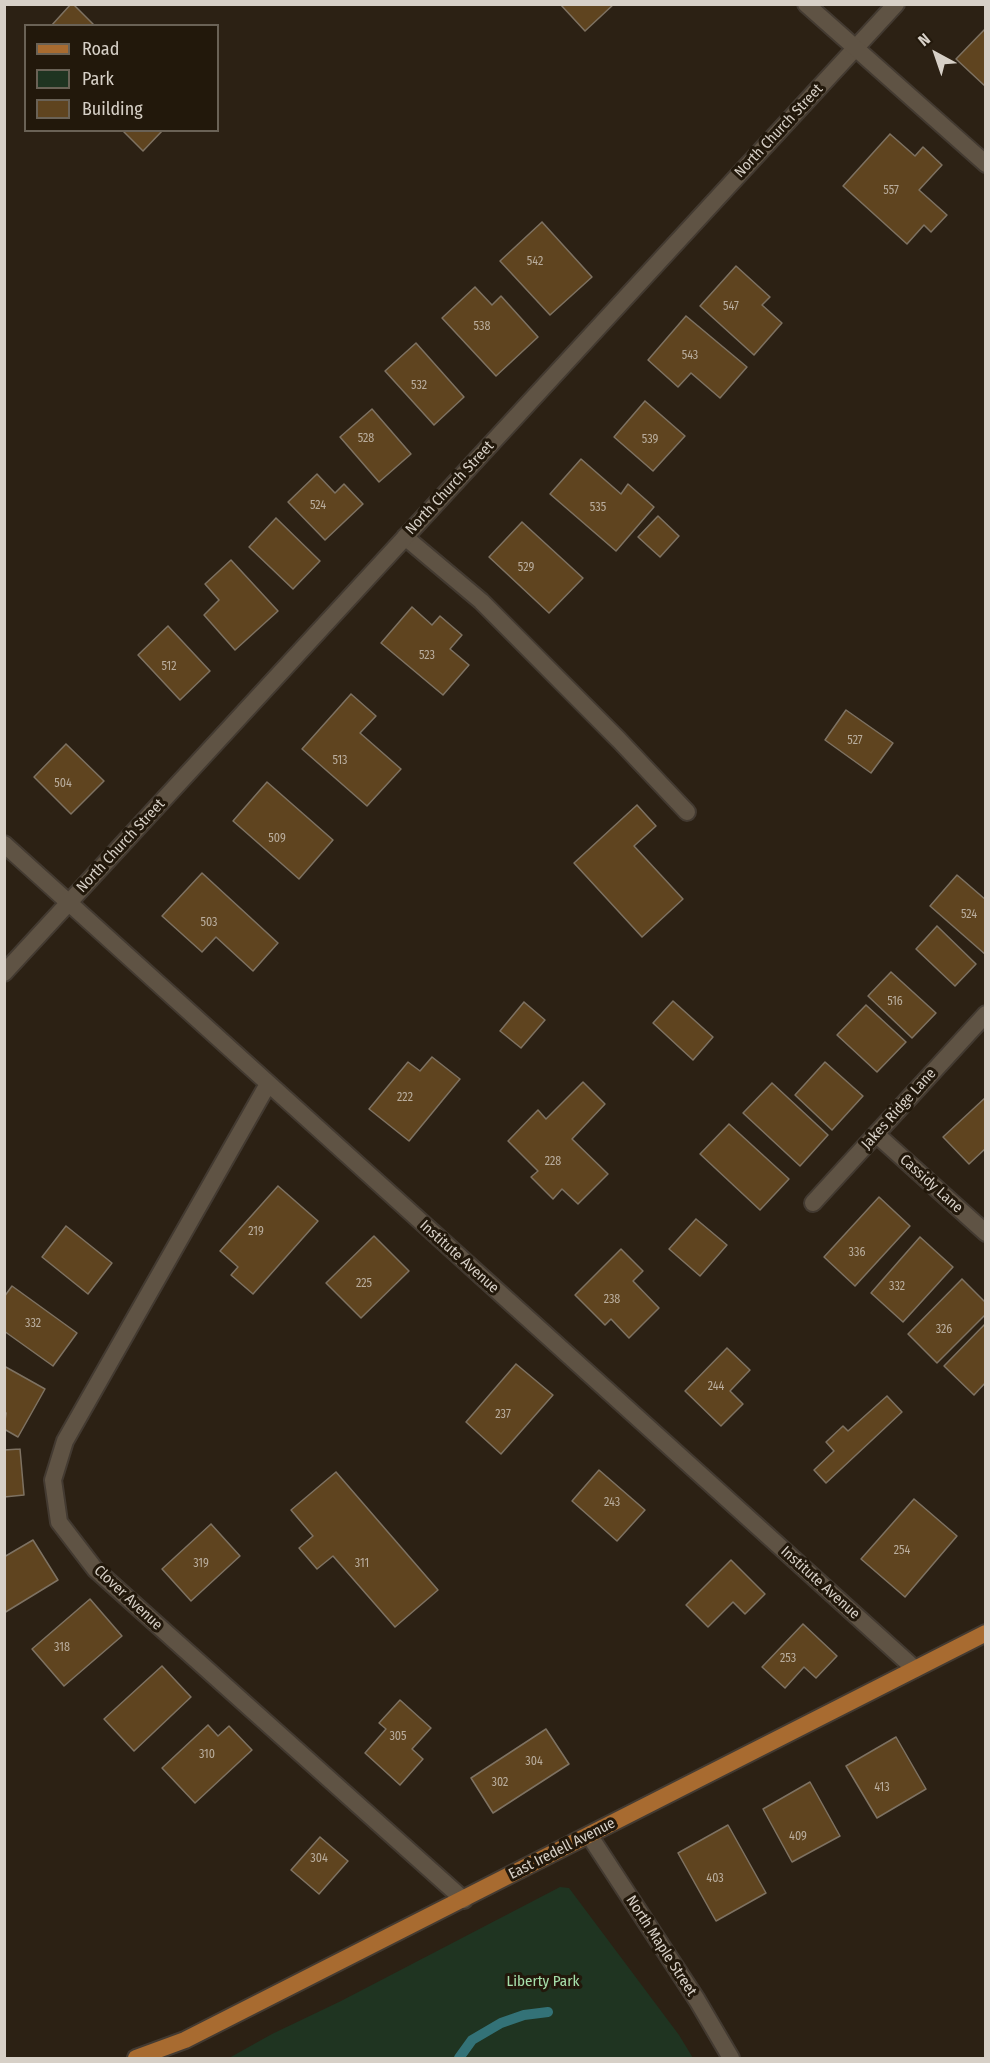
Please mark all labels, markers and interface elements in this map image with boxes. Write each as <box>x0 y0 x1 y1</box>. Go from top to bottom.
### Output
legend <box>24 24 219 132</box>
north arrow <box>906 24 966 84</box>
text: N <box>914 29 934 50</box>
text: Road <box>82 38 119 60</box>
text: Park <box>82 68 114 90</box>
street label: North Church Street <box>731 80 827 182</box>
text: Building <box>82 98 143 120</box>
house number: 557 <box>883 184 899 198</box>
house number: 542 <box>527 255 543 269</box>
house number: 547 <box>723 300 739 314</box>
house number: 538 <box>474 320 490 334</box>
house number: 543 <box>682 349 698 363</box>
house number: 532 <box>411 379 427 393</box>
house number: 528 <box>358 432 374 446</box>
house number: 539 <box>642 433 658 447</box>
street label: North Church Street <box>402 437 498 539</box>
house number: 524 <box>310 499 326 513</box>
house number: 535 <box>590 501 606 515</box>
house number: 529 <box>518 561 534 575</box>
house number: 523 <box>419 649 435 663</box>
house number: 512 <box>162 660 176 674</box>
house number: 527 <box>847 734 863 748</box>
house number: 513 <box>332 754 348 768</box>
house number: 504 <box>54 777 72 791</box>
street label: North Church Street <box>73 795 169 897</box>
house number: 509 <box>268 832 286 846</box>
house number: 524 <box>961 908 977 922</box>
house number: 503 <box>200 916 218 930</box>
house number: 516 <box>887 995 903 1009</box>
street label: Jakes Ridge Lane <box>858 1065 940 1153</box>
house number: 222 <box>397 1091 413 1105</box>
street label: Cassidy Lane <box>896 1151 966 1217</box>
house number: 228 <box>545 1155 561 1169</box>
street label: Institute Avenue <box>416 1217 502 1297</box>
house number: 219 <box>248 1225 264 1239</box>
house number: 336 <box>849 1246 865 1260</box>
house number: 225 <box>356 1277 372 1291</box>
house number: 332 <box>889 1280 905 1294</box>
house number: 238 <box>604 1293 620 1307</box>
house number: 332 <box>25 1317 41 1331</box>
house number: 326 <box>936 1323 952 1337</box>
house number: 244 <box>708 1380 724 1394</box>
house number: 237 <box>495 1408 511 1422</box>
house number: 243 <box>604 1496 620 1510</box>
street label: Institute Avenue <box>777 1543 863 1623</box>
house number: 254 <box>894 1544 910 1558</box>
house number: 319 <box>193 1557 209 1571</box>
house number: 311 <box>355 1557 369 1571</box>
street label: Clover Avenue <box>90 1562 166 1634</box>
house number: 318 <box>54 1641 70 1655</box>
house number: 253 <box>780 1652 796 1666</box>
house number: 305 <box>389 1730 407 1744</box>
house number: 310 <box>199 1748 215 1762</box>
house number: 304 <box>525 1755 543 1769</box>
house number: 302 <box>492 1776 508 1790</box>
house number: 413 <box>874 1781 890 1795</box>
street label: East Iredell Avenue <box>506 1814 618 1884</box>
house number: 409 <box>789 1830 807 1844</box>
house number: 304 <box>310 1852 328 1866</box>
house number: 403 <box>706 1872 724 1886</box>
street label: North Maple Street <box>622 1892 700 2000</box>
park label: Liberty Park <box>507 1973 579 1991</box>

